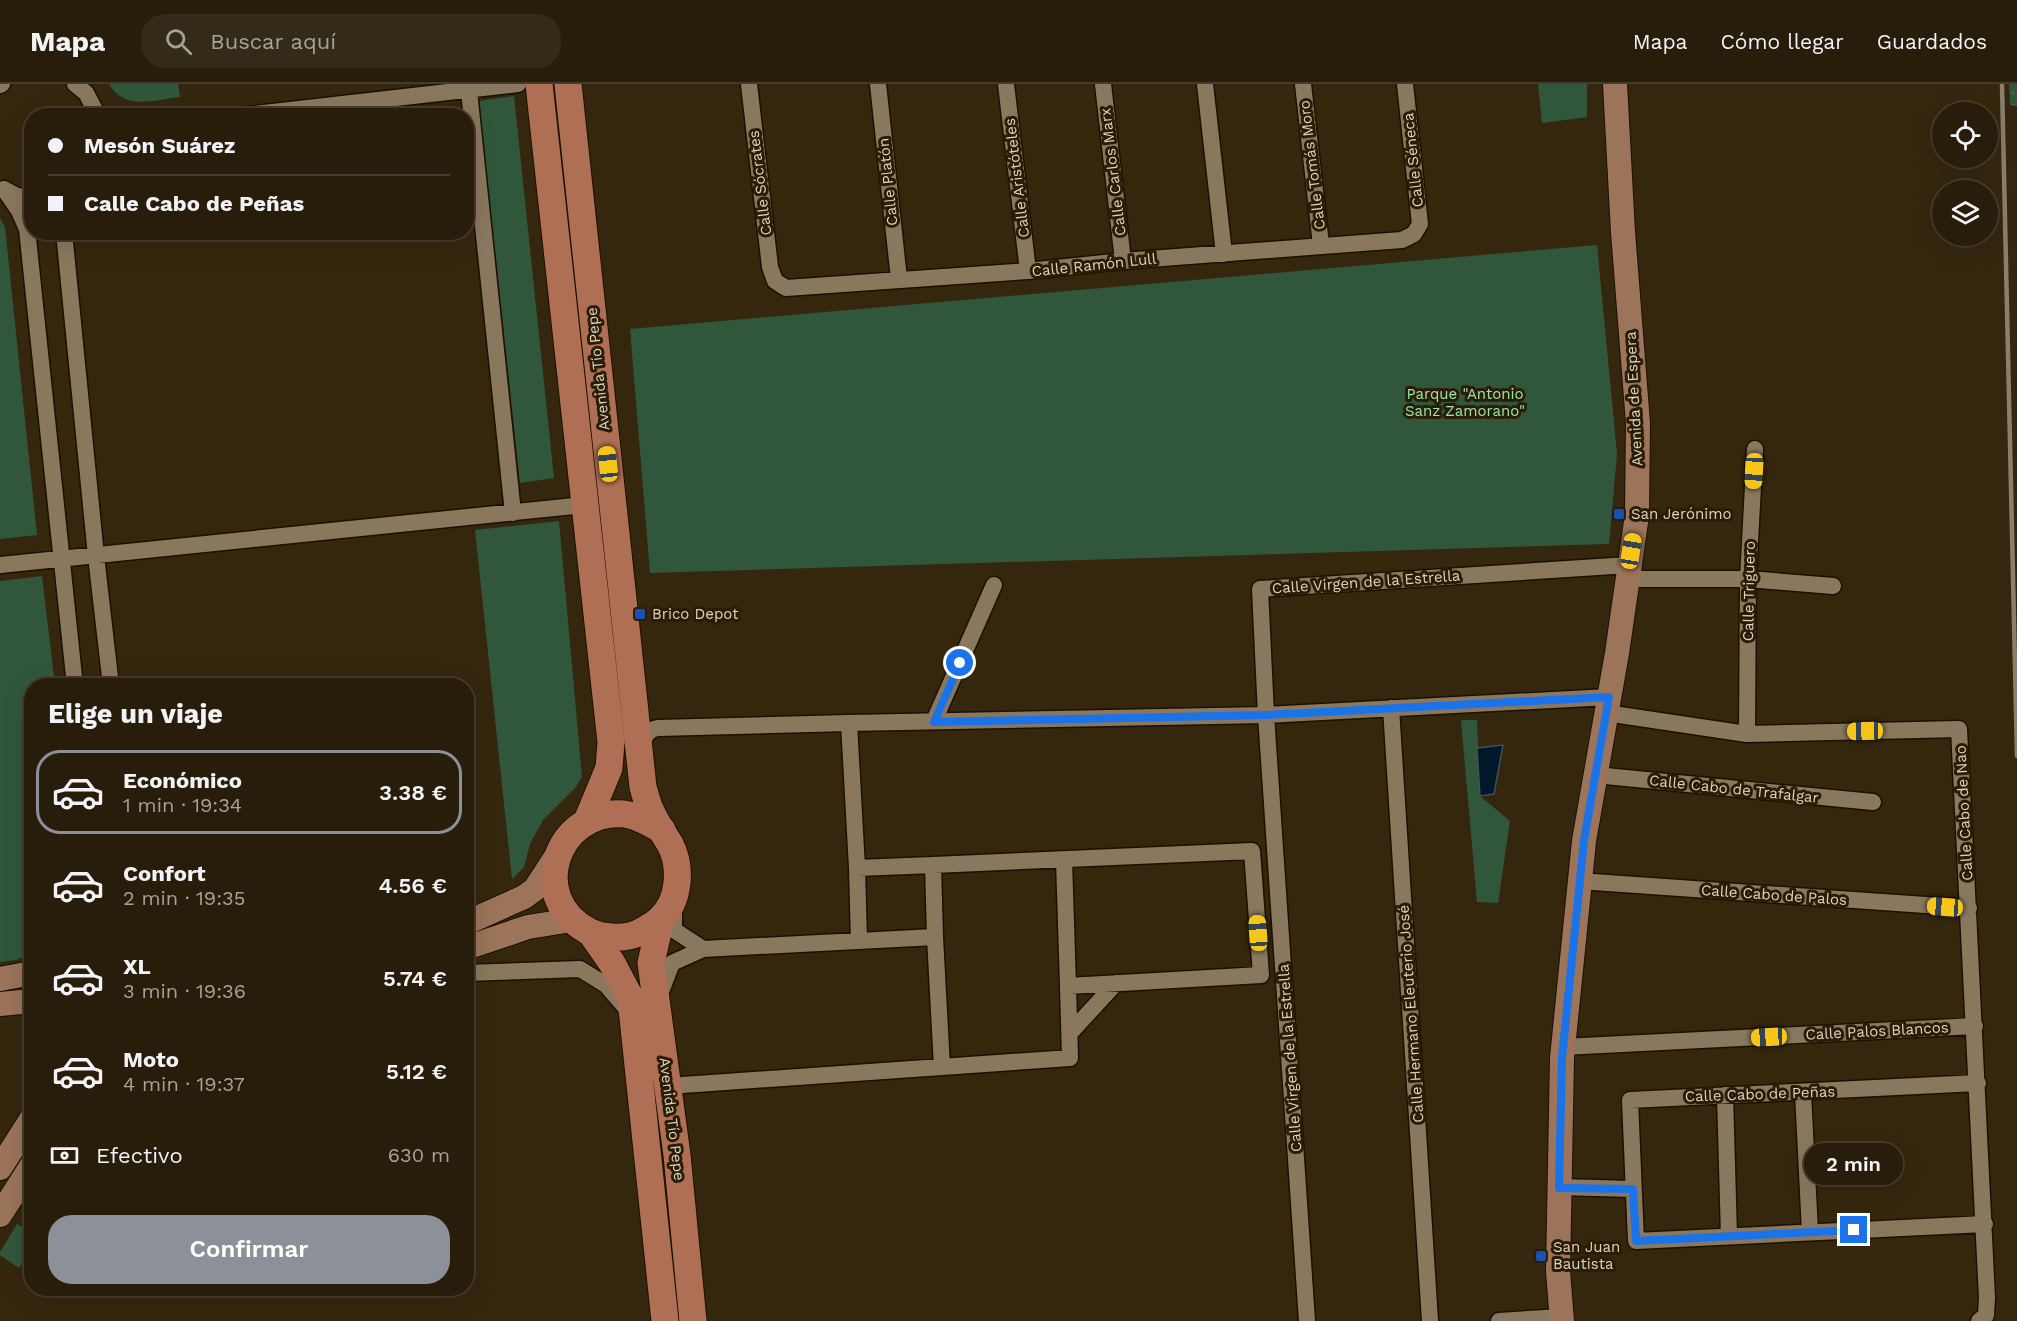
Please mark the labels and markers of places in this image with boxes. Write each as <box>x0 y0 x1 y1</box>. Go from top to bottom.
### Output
place label: San Jerónimo <box>1631 505 1731 523</box>
marker: San Jerónimo <box>1612 507 1626 521</box>
place label: Brico Depot <box>652 605 739 623</box>
marker: Brico Depot <box>633 607 647 621</box>
place label: San Juan Bautista <box>1553 1238 1620 1273</box>
marker: San Juan Bautista <box>1534 1249 1548 1263</box>

